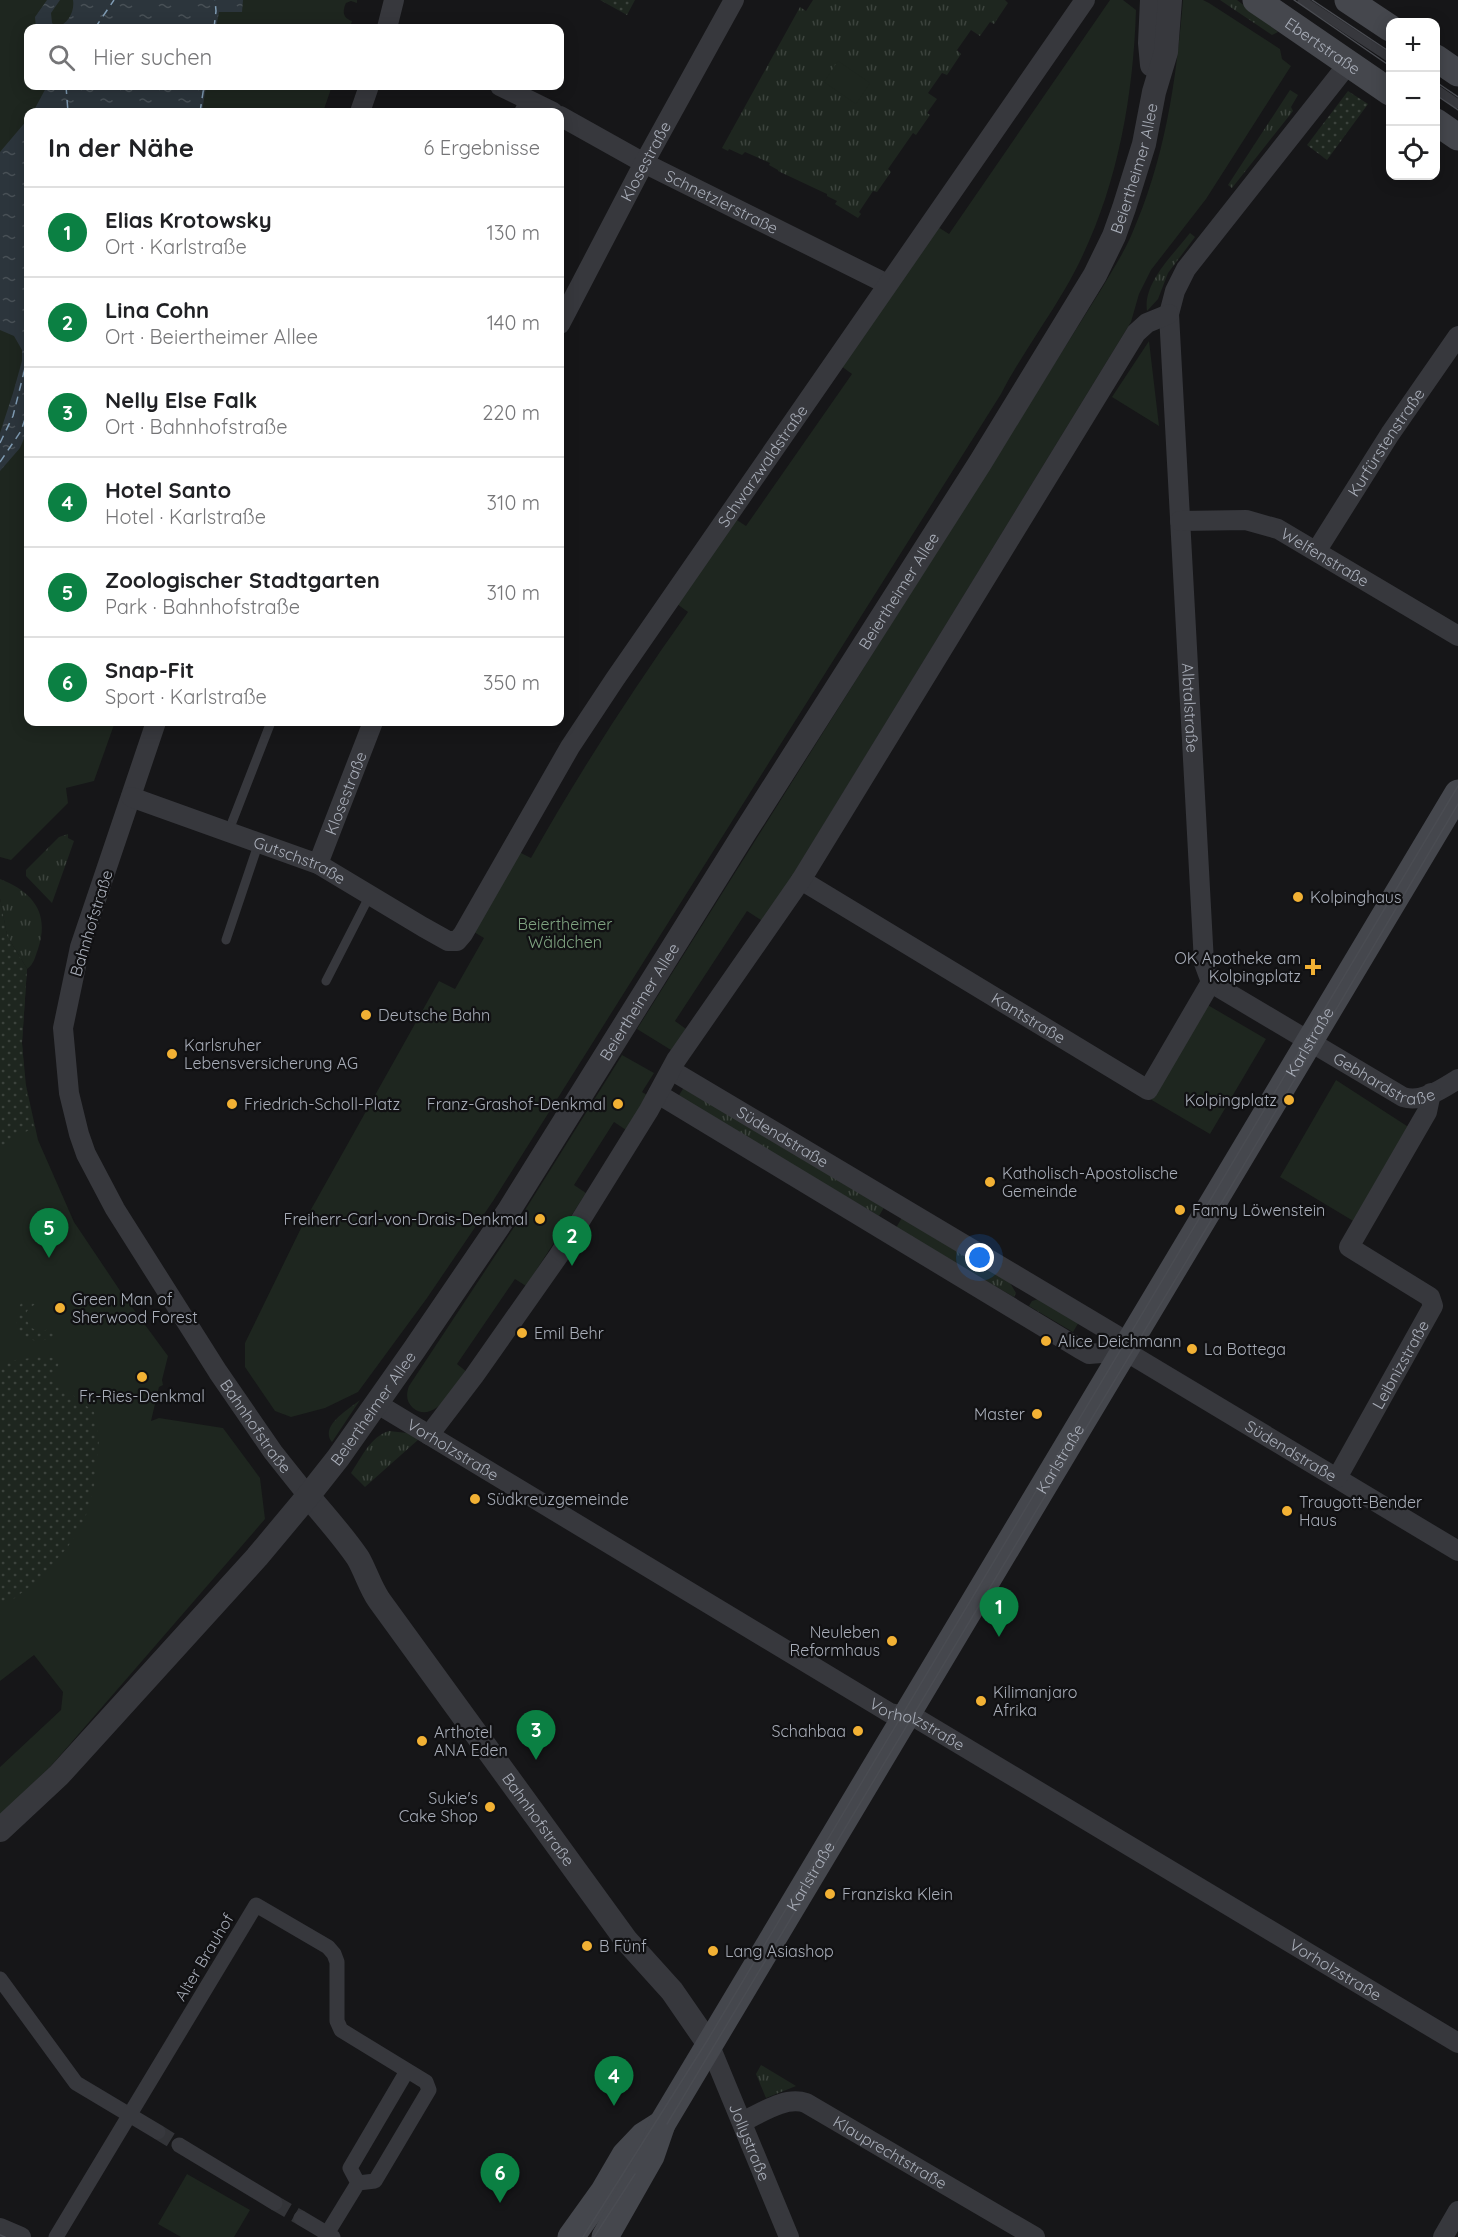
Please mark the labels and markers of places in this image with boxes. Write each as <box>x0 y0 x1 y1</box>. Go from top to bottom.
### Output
place label: Kolpinghaus <box>1310 887 1401 907</box>
marker: Kolpinghaus <box>1291 890 1305 904</box>
place label: OK Apotheke am Kolpingplatz <box>1174 948 1301 986</box>
marker: OK Apotheke am Kolpingplatz <box>1306 960 1320 974</box>
place label: Deutsche Bahn <box>378 1005 490 1025</box>
marker: Deutsche Bahn <box>359 1008 373 1022</box>
place label: Karlsruher Lebensversicherung AG <box>184 1035 358 1073</box>
marker: Karlsruher Lebensversicherung AG <box>165 1047 179 1061</box>
place label: Kolpingplatz <box>1185 1090 1277 1110</box>
marker: Kolpingplatz <box>1282 1093 1296 1107</box>
place label: Friedrich-Scholl-Platz <box>244 1094 400 1114</box>
place label: Franz-Grashof-Denkmal <box>427 1094 606 1114</box>
marker: Friedrich-Scholl-Platz <box>225 1097 239 1111</box>
marker: Franz-Grashof-Denkmal <box>611 1097 625 1111</box>
place label: Katholisch-Apostolische Gemeinde <box>1002 1163 1178 1201</box>
marker: Katholisch-Apostolische Gemeinde <box>983 1175 997 1189</box>
place label: Fanny Löwenstein <box>1192 1200 1325 1220</box>
marker: Fanny Löwenstein <box>1173 1203 1187 1217</box>
pin: 5 <box>29 1208 68 1258</box>
place label: Freiherr-Carl-von-Drais-Denkmal <box>284 1209 528 1229</box>
marker: Freiherr-Carl-von-Drais-Denkmal <box>533 1212 547 1226</box>
pin: 2 <box>552 1216 592 1266</box>
place label: Green Man of Sherwood Forest <box>72 1289 198 1327</box>
marker: Green Man of Sherwood Forest <box>53 1301 67 1315</box>
place label: Emil Behr <box>534 1323 604 1343</box>
marker: Emil Behr <box>515 1326 529 1340</box>
place label: Alice Deichmann <box>1058 1331 1181 1351</box>
marker: Alice Deichmann <box>1039 1334 1053 1348</box>
place label: La Bottega <box>1204 1339 1286 1359</box>
marker: La Bottega <box>1185 1342 1199 1356</box>
marker: Fr.-Ries-Denkmal <box>135 1370 149 1384</box>
place label: Fr.-Ries-Denkmal <box>79 1386 205 1406</box>
place label: Master <box>974 1404 1025 1424</box>
marker: Master <box>1030 1407 1044 1421</box>
place label: Südkreuzgemeinde <box>487 1489 629 1509</box>
marker: Südkreuzgemeinde <box>468 1492 482 1506</box>
place label: Traugott-Bender Haus <box>1299 1492 1422 1530</box>
marker: Traugott-Bender Haus <box>1280 1504 1294 1518</box>
pin: 1 <box>980 1588 1018 1637</box>
place label: Neuleben Reformhaus <box>790 1622 880 1660</box>
marker: Neuleben Reformhaus <box>885 1634 899 1648</box>
place label: Kilimanjaro Afrika <box>993 1682 1077 1720</box>
marker: Kilimanjaro Afrika <box>974 1694 988 1708</box>
pin: 3 <box>516 1710 556 1760</box>
place label: Schahbaa <box>772 1721 846 1741</box>
place label: Arthotel ANA Eden <box>434 1722 508 1760</box>
marker: Schahbaa <box>851 1724 865 1738</box>
marker: Arthotel ANA Eden <box>415 1734 429 1748</box>
place label: Sukie's Cake Shop <box>399 1788 478 1826</box>
marker: Sukie's Cake Shop <box>483 1800 497 1814</box>
place label: Franziska Klein <box>842 1884 953 1904</box>
marker: Franziska Klein <box>823 1887 837 1901</box>
place label: B Fünf <box>599 1936 647 1956</box>
marker: B Fünf <box>580 1939 594 1953</box>
place label: Lang Asiashop <box>725 1941 834 1961</box>
marker: Lang Asiashop <box>706 1944 720 1958</box>
pin: 4 <box>594 2056 634 2106</box>
pin: 6 <box>480 2154 520 2203</box>

